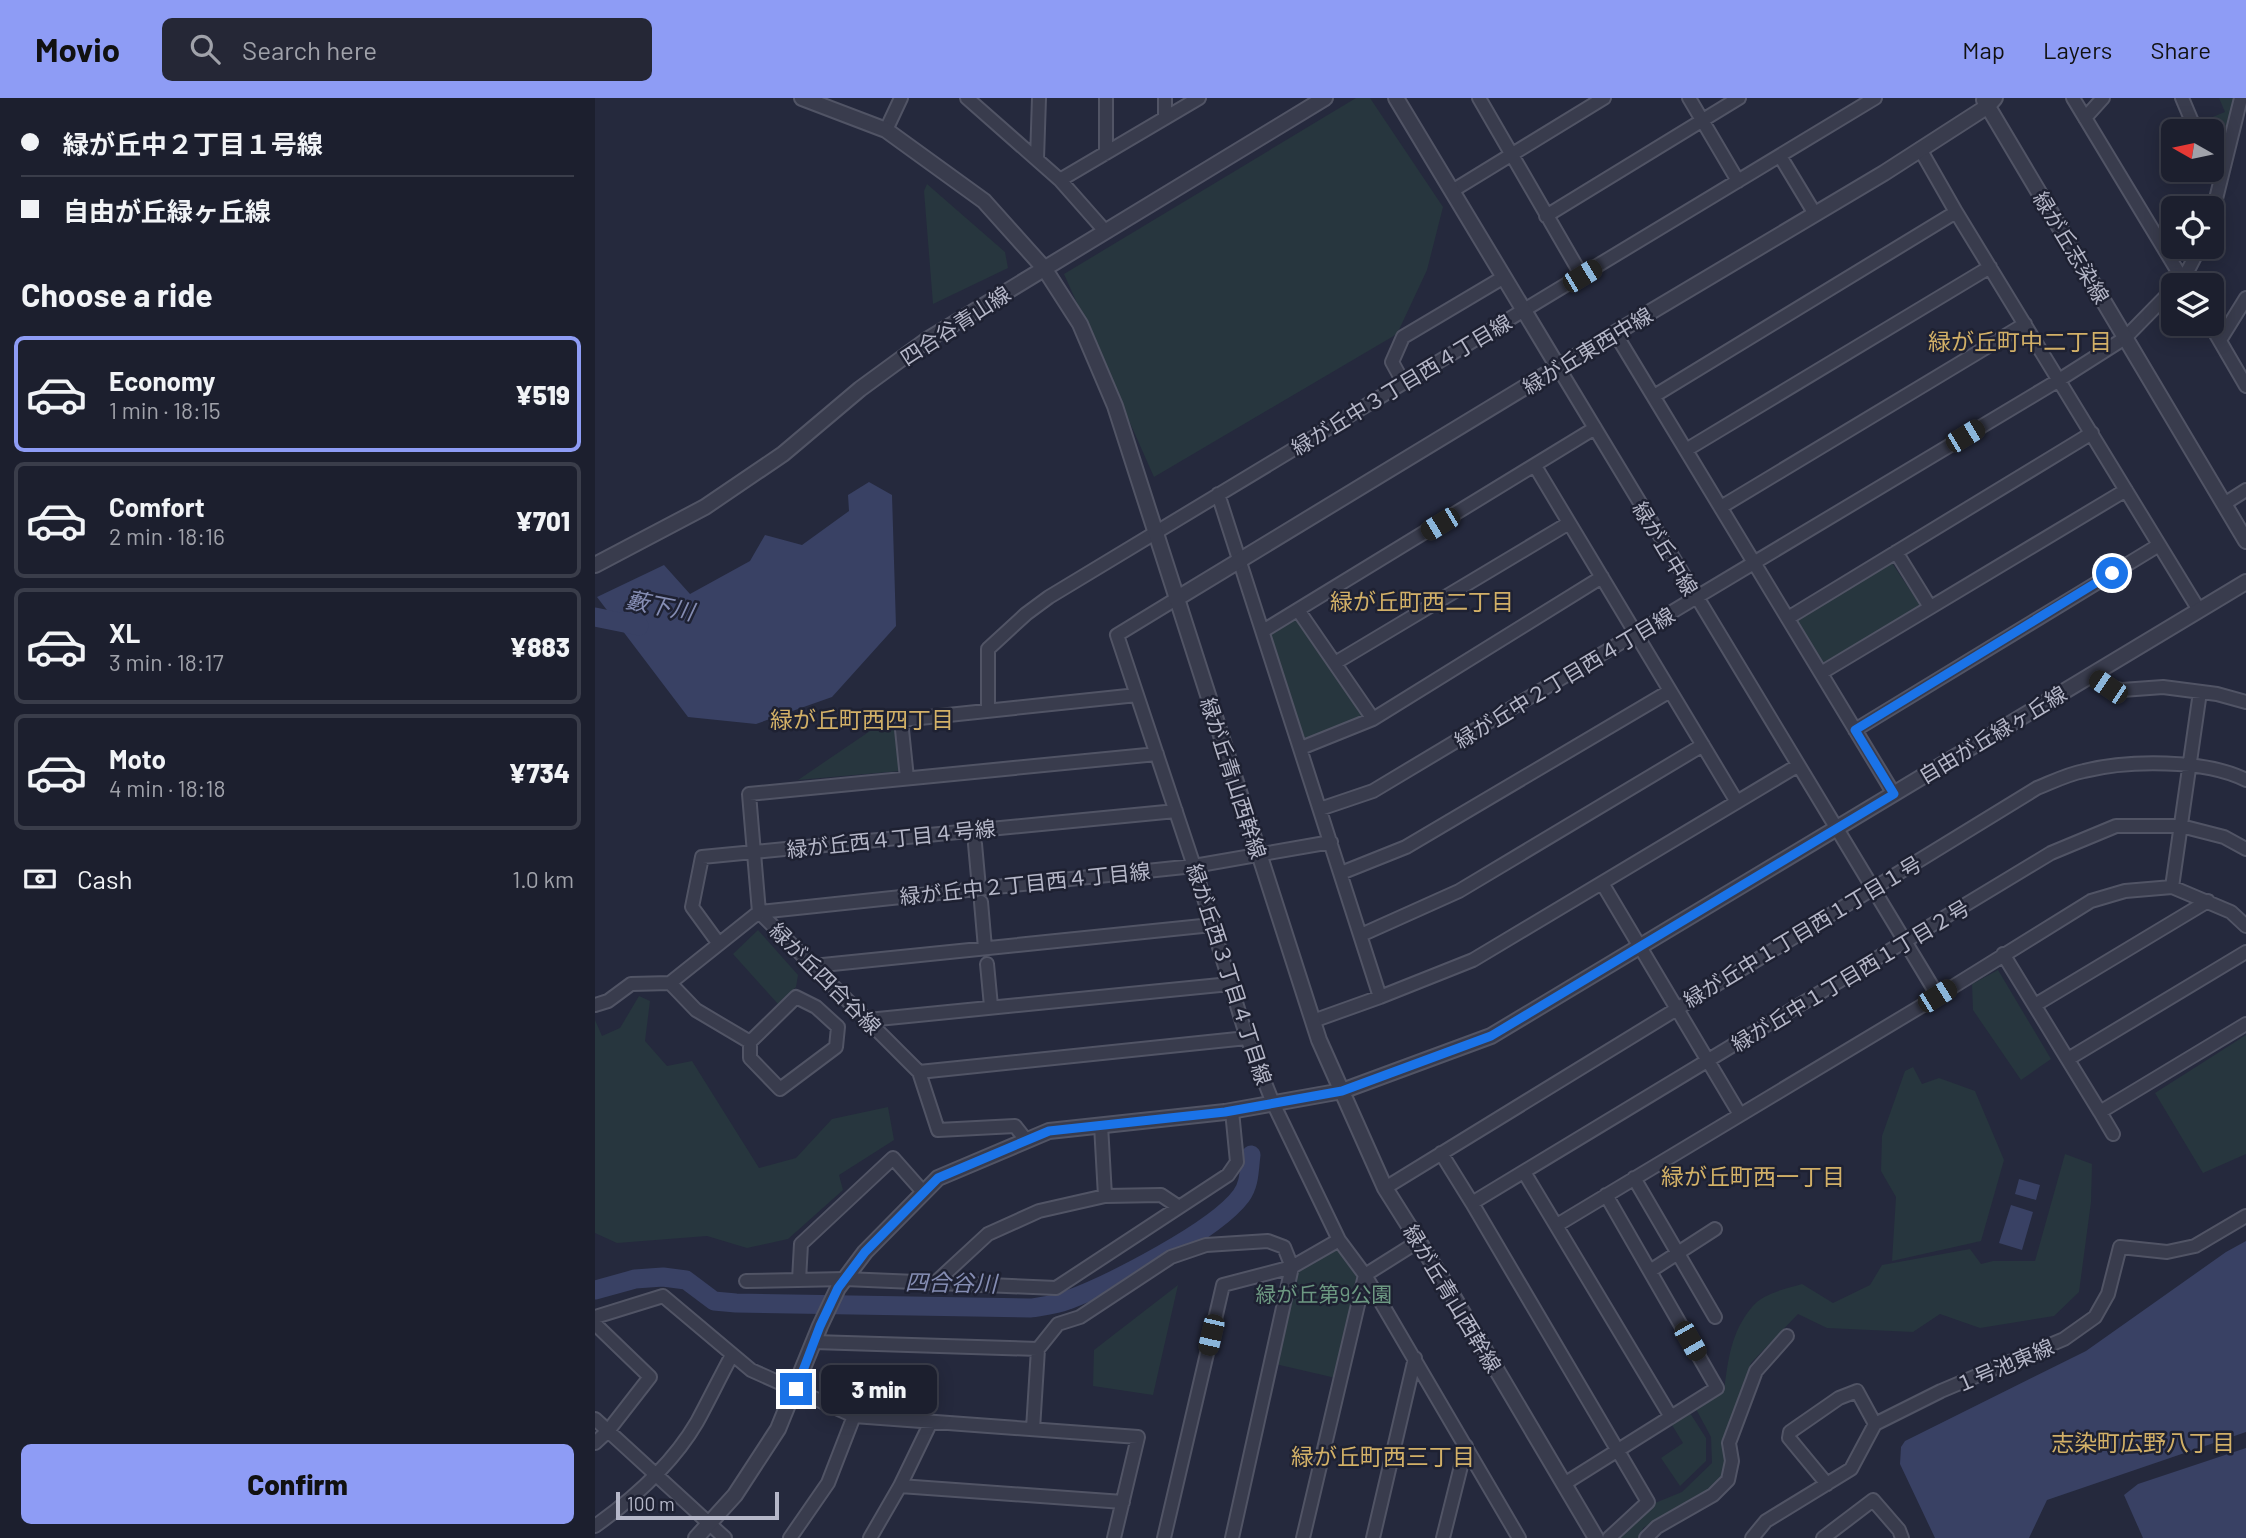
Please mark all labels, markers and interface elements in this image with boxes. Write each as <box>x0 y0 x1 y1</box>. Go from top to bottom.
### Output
search box <box>162 18 652 81</box>
text: Movio <box>35 29 120 69</box>
icon: search <box>186 30 224 68</box>
text: Search here <box>242 34 377 65</box>
text: Map <box>1962 35 2005 64</box>
text: Layers <box>2043 35 2112 64</box>
text: Share <box>2150 35 2211 64</box>
north arrow <box>2161 119 2224 182</box>
map controls <box>2161 119 2224 336</box>
text: 緑が丘中２丁目１号線 <box>63 128 323 159</box>
street label: 緑が丘志染線 <box>2029 187 2115 307</box>
text: 自由が丘緑ヶ丘線 <box>63 195 271 226</box>
button: locate <box>2161 196 2224 259</box>
car <box>1559 256 1606 296</box>
button: layers <box>2161 273 2224 336</box>
text: Choose a ride <box>21 275 213 313</box>
street label: 四合谷青山線 <box>895 280 1015 370</box>
street label: 緑が丘東西中線 <box>1518 301 1656 399</box>
street label: 緑が丘中３丁目西４丁目線 <box>1287 308 1515 460</box>
district label: 緑が丘町中二丁目 <box>1928 327 2112 355</box>
icon: car <box>25 363 88 426</box>
text: Economy <box>109 365 215 396</box>
text: ¥519 <box>515 379 570 410</box>
text: 1 min · 18:15 <box>109 396 221 424</box>
car <box>1942 416 1989 456</box>
icon: car <box>25 489 88 552</box>
text: Comfort <box>109 491 205 522</box>
street label: 緑が丘中線 <box>1628 497 1704 599</box>
car <box>1417 504 1464 544</box>
text: ¥701 <box>515 505 570 536</box>
text: 2 min · 18:16 <box>109 522 225 550</box>
route start <box>2096 557 2128 589</box>
water label: 藪下川 <box>623 585 699 626</box>
district label: 緑が丘町西二丁目 <box>1330 587 1514 615</box>
street label: 緑が丘中２丁目西４丁目線 <box>1450 601 1678 753</box>
icon: car <box>25 615 88 678</box>
text: XL <box>109 617 140 648</box>
text: ¥883 <box>509 631 570 662</box>
text: 3 min · 18:17 <box>109 648 224 676</box>
car <box>2085 667 2132 707</box>
street label: 自由が丘緑ヶ丘線 <box>1914 680 2070 788</box>
street label: 緑が丘青山西幹線 <box>1196 694 1272 862</box>
district label: 緑が丘町西四丁目 <box>770 705 954 733</box>
icon: car <box>25 741 88 804</box>
text: Moto <box>109 743 166 774</box>
text: ¥734 <box>509 757 570 788</box>
text: 4 min · 18:18 <box>109 774 225 802</box>
street label: 緑が丘西４丁目４号線 <box>785 815 997 861</box>
street label: 緑が丘中１丁目西１丁目１号 <box>1679 850 1925 1012</box>
street label: 緑が丘中２丁目西４丁目線 <box>898 857 1152 909</box>
icon: cash <box>21 860 59 898</box>
street label: 緑が丘西３丁目４丁目線 <box>1182 860 1278 1088</box>
text: Cash <box>77 863 132 894</box>
text: 1.0 km <box>512 865 574 893</box>
street label: 緑が丘中１丁目西１丁目２号 <box>1727 894 1973 1056</box>
street label: 緑が丘四合谷線 <box>765 917 887 1039</box>
car <box>1914 976 1961 1016</box>
district label: 緑が丘町西一丁目 <box>1661 1162 1845 1190</box>
street label: 緑が丘青山西幹線 <box>1399 1220 1507 1376</box>
water label: 四合谷川 <box>905 1267 1000 1297</box>
park label: 緑が丘第9公園 <box>1256 1281 1392 1306</box>
car <box>1197 1312 1226 1358</box>
car <box>1671 1318 1710 1364</box>
street label: １号池東線 <box>1951 1333 2057 1397</box>
callout: 3 min <box>821 1364 936 1414</box>
route end <box>780 1373 812 1405</box>
text: 3 min <box>851 1375 907 1403</box>
district label: 志染町広野八丁目 <box>2051 1428 2235 1456</box>
district label: 緑が丘町西三丁目 <box>1291 1442 1475 1470</box>
button: Confirm <box>21 1444 574 1524</box>
scale bar <box>616 1489 779 1521</box>
text: 100 m <box>627 1492 675 1515</box>

